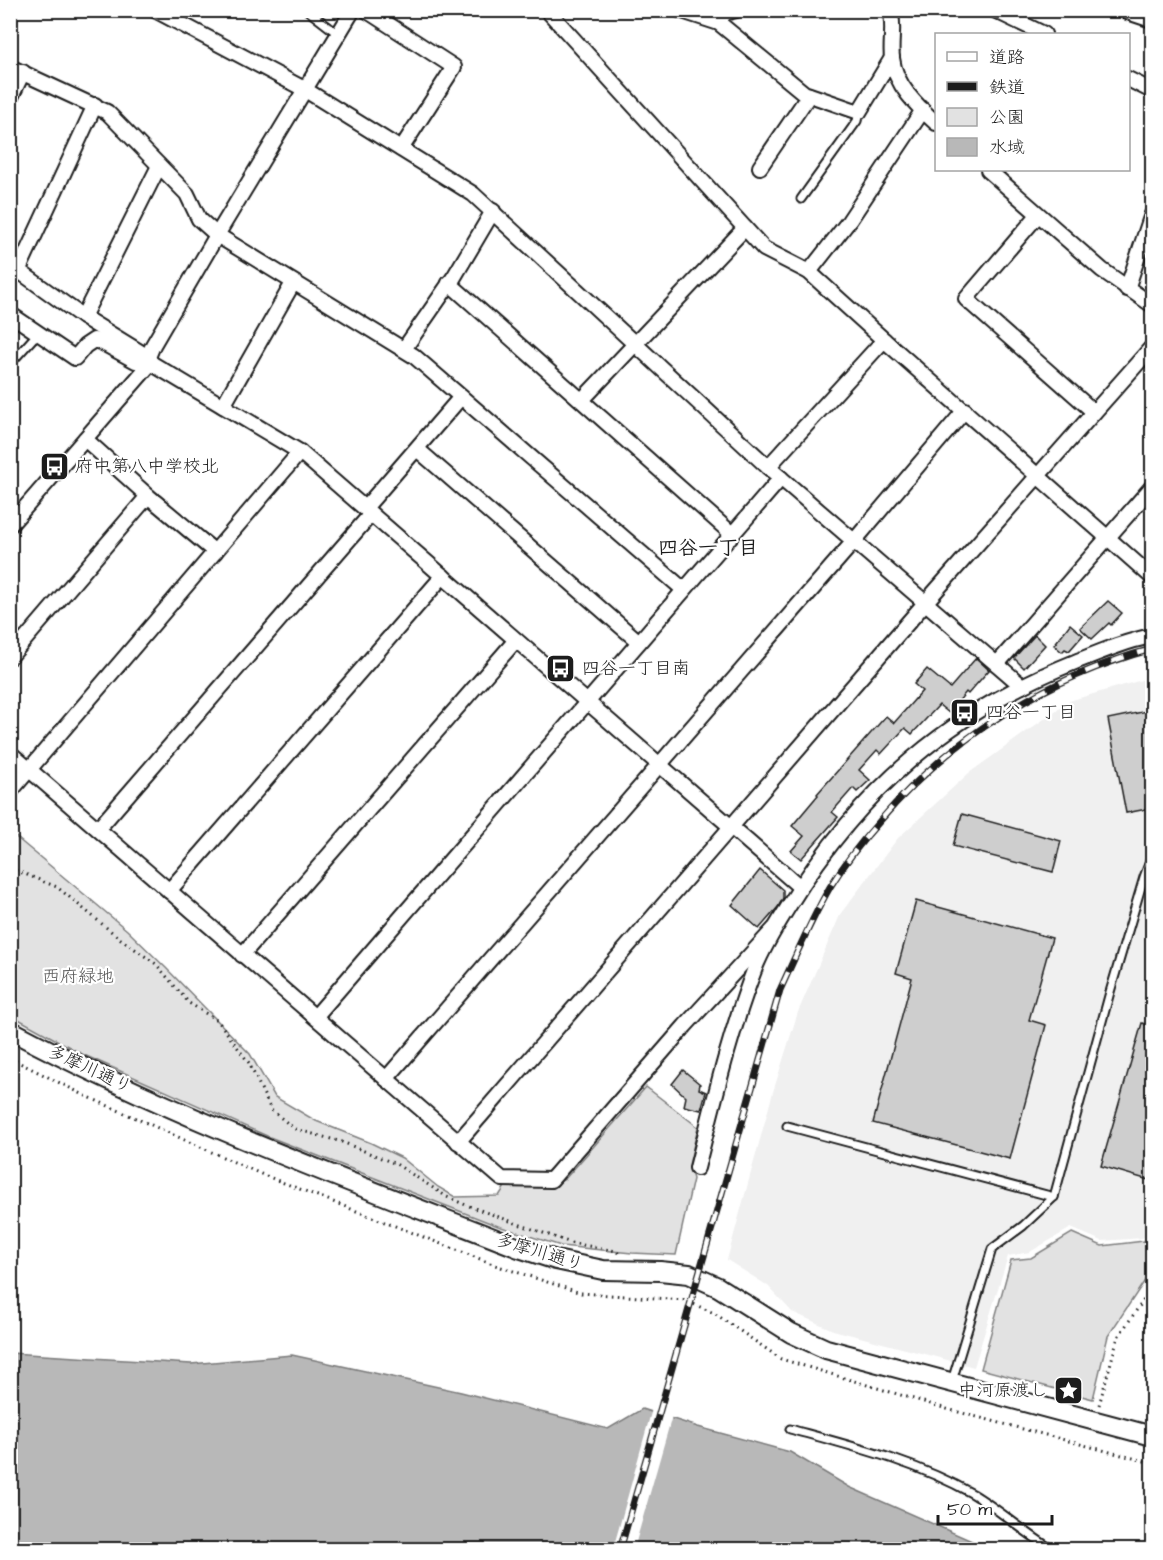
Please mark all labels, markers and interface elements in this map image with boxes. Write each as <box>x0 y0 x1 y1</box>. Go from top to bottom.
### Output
legend <box>935 33 1130 171</box>
text: 道路 <box>989 45 1025 70</box>
text: 鉄道 <box>989 75 1025 100</box>
text: 公園 <box>989 105 1025 130</box>
text: 水域 <box>989 135 1025 160</box>
bus stop icon: 府中第八中学校北 <box>38 450 70 482</box>
place label: 府中第八中学校北 <box>75 454 219 479</box>
district label: 四谷一丁目 <box>658 534 758 562</box>
bus stop icon: 四谷一丁目南 <box>545 652 577 684</box>
place label: 四谷一丁目南 <box>582 656 690 681</box>
bus stop icon: 四谷一丁目 <box>949 696 981 728</box>
place label: 四谷一丁目 <box>986 700 1076 725</box>
park label: 西府緑地 <box>42 964 114 989</box>
street label: 多摩川通り <box>44 1039 136 1099</box>
street label: 多摩川通り <box>493 1227 587 1277</box>
place icon: 中河原渡し <box>1053 1374 1085 1406</box>
place label: 中河原渡し <box>958 1378 1048 1403</box>
scale bar <box>938 1488 1052 1526</box>
text: 50 m <box>947 1497 992 1522</box>

